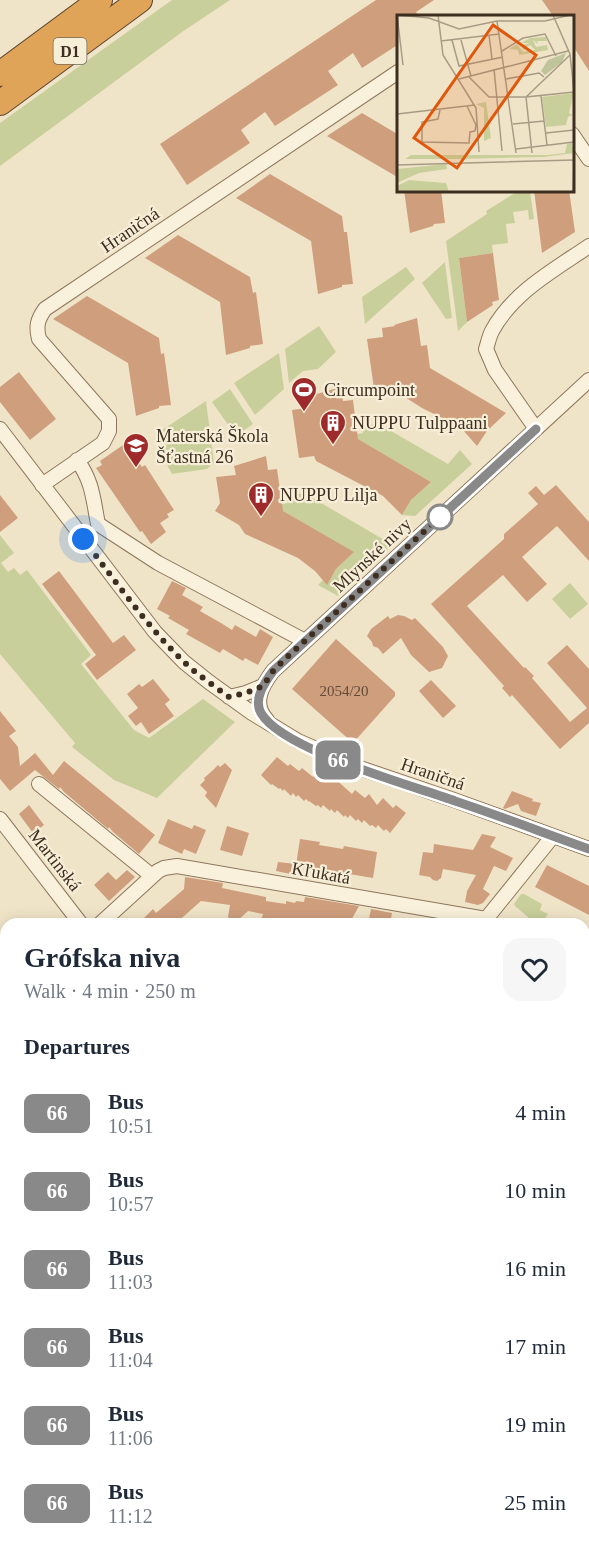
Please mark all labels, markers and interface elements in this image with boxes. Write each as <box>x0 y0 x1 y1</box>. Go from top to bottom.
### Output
inset map <box>397 15 574 192</box>
road number: D1 <box>54 38 86 64</box>
street label: Hraničná <box>97 203 163 257</box>
sports icon: Circumpoint <box>289 375 319 413</box>
place label: Circumpoint <box>324 380 415 400</box>
building icon: NUPPU Tulppaani <box>318 408 348 446</box>
place label: NUPPU Tulppaani <box>352 413 488 433</box>
place label: Materská Škola Šťastná 26 <box>156 425 268 467</box>
school or university icon: Materská Škola Šťastná 26 <box>121 431 151 469</box>
building icon: NUPPU Lilja <box>246 480 276 518</box>
place label: NUPPU Lilja <box>280 485 378 505</box>
unlabelled marker <box>427 504 453 530</box>
street label: Mlynské nivy <box>329 514 415 596</box>
your location <box>68 524 98 554</box>
house number: 2054/20 <box>319 683 369 699</box>
line badge: 66 <box>311 740 365 780</box>
text: 66 <box>328 748 349 772</box>
street label: Hraničná <box>399 754 467 794</box>
street label: Martinská <box>25 825 85 895</box>
street label: Kľukatá <box>290 858 352 888</box>
button: heart <box>503 938 566 1001</box>
text: Grófska niva <box>24 942 180 973</box>
text: Walk · 4 min · 250 m <box>24 980 196 1002</box>
text: Departures <box>24 1034 130 1059</box>
text: Bus <box>108 1089 143 1114</box>
text: 4 min <box>515 1100 566 1125</box>
text: 66 <box>47 1101 68 1125</box>
text: 10:51 <box>108 1115 154 1137</box>
text: Bus <box>108 1167 143 1192</box>
text: 10 min <box>504 1178 566 1203</box>
text: 66 <box>47 1179 68 1203</box>
text: 10:57 <box>108 1193 154 1215</box>
text: Bus <box>108 1245 143 1270</box>
text: 16 min <box>504 1256 566 1281</box>
text: 66 <box>47 1257 68 1281</box>
text: 11:03 <box>108 1271 153 1293</box>
text: Bus <box>108 1323 143 1348</box>
text: 17 min <box>504 1334 566 1359</box>
text: 66 <box>47 1335 68 1359</box>
text: 11:04 <box>108 1349 153 1371</box>
text: Bus <box>108 1401 143 1426</box>
text: 19 min <box>504 1412 566 1437</box>
text: 66 <box>47 1413 68 1437</box>
text: 11:06 <box>108 1427 153 1449</box>
text: Bus <box>108 1479 143 1504</box>
text: 25 min <box>504 1490 566 1515</box>
text: 66 <box>47 1491 68 1515</box>
text: 11:12 <box>108 1505 153 1527</box>

